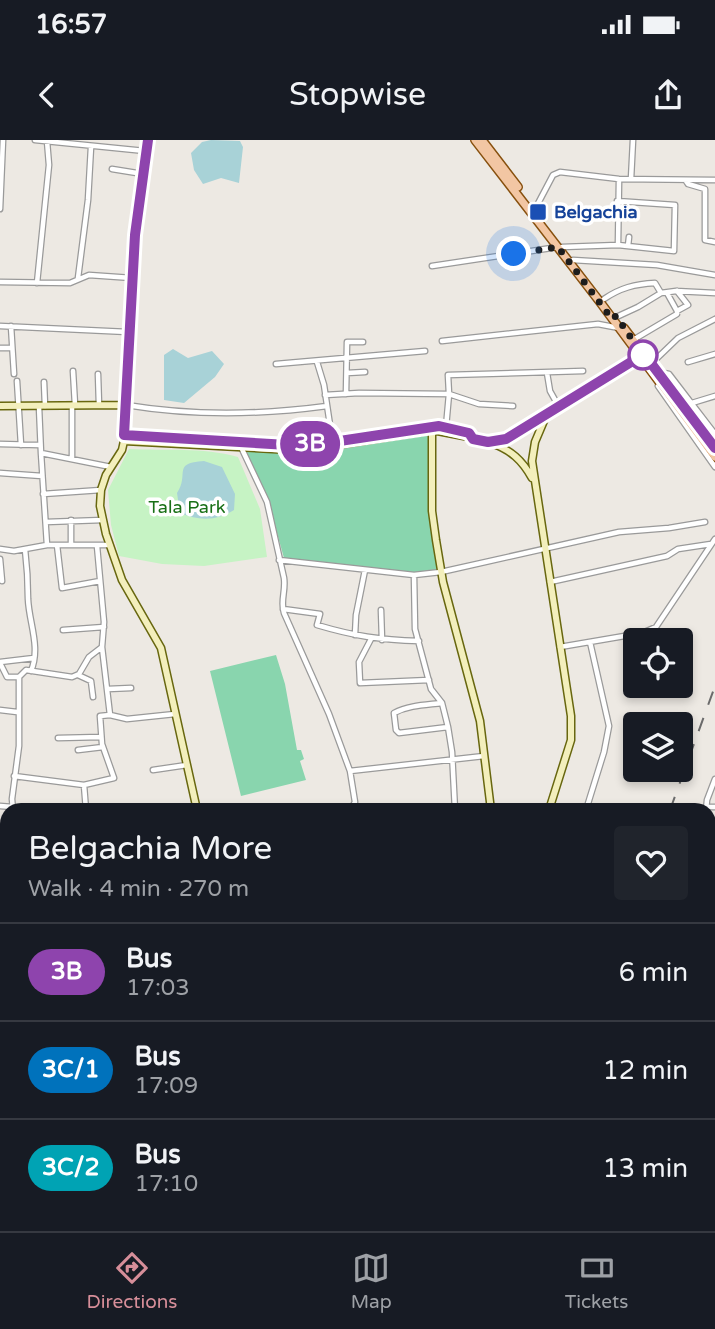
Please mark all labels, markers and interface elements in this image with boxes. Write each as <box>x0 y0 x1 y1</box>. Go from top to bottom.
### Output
text: 16:57 <box>35 9 107 40</box>
icon: back <box>28 76 66 114</box>
text: Stopwise <box>289 76 426 114</box>
icon: share <box>649 76 687 114</box>
place label: Belgachia <box>554 201 638 223</box>
marker: Belgachia <box>528 202 548 222</box>
your location <box>496 236 531 271</box>
unlabelled marker <box>628 340 658 370</box>
line badge: 3B <box>278 421 342 467</box>
text: 3B <box>294 429 326 458</box>
park label: Tala Park <box>148 496 226 518</box>
map controls <box>623 628 693 782</box>
button: locate <box>623 628 693 698</box>
button: layers <box>623 712 693 782</box>
button: heart <box>614 826 688 900</box>
text: Belgachia More <box>28 829 272 868</box>
text: Walk · 4 min · 270 m <box>28 875 249 903</box>
text: Bus <box>126 943 172 974</box>
text: 3B <box>51 957 82 986</box>
text: 6 min <box>619 957 688 988</box>
text: 17:03 <box>126 974 190 1002</box>
text: Bus <box>134 1041 181 1072</box>
text: 3C/1 <box>42 1055 99 1084</box>
text: 12 min <box>602 1055 688 1086</box>
text: 17:09 <box>134 1072 198 1100</box>
text: Bus <box>134 1139 181 1170</box>
text: 3C/2 <box>42 1153 99 1182</box>
text: 13 min <box>602 1153 688 1184</box>
text: 17:10 <box>134 1170 198 1198</box>
tab: Directions <box>87 1249 178 1313</box>
tab: Map <box>351 1249 392 1313</box>
tab: Tickets <box>565 1249 628 1313</box>

